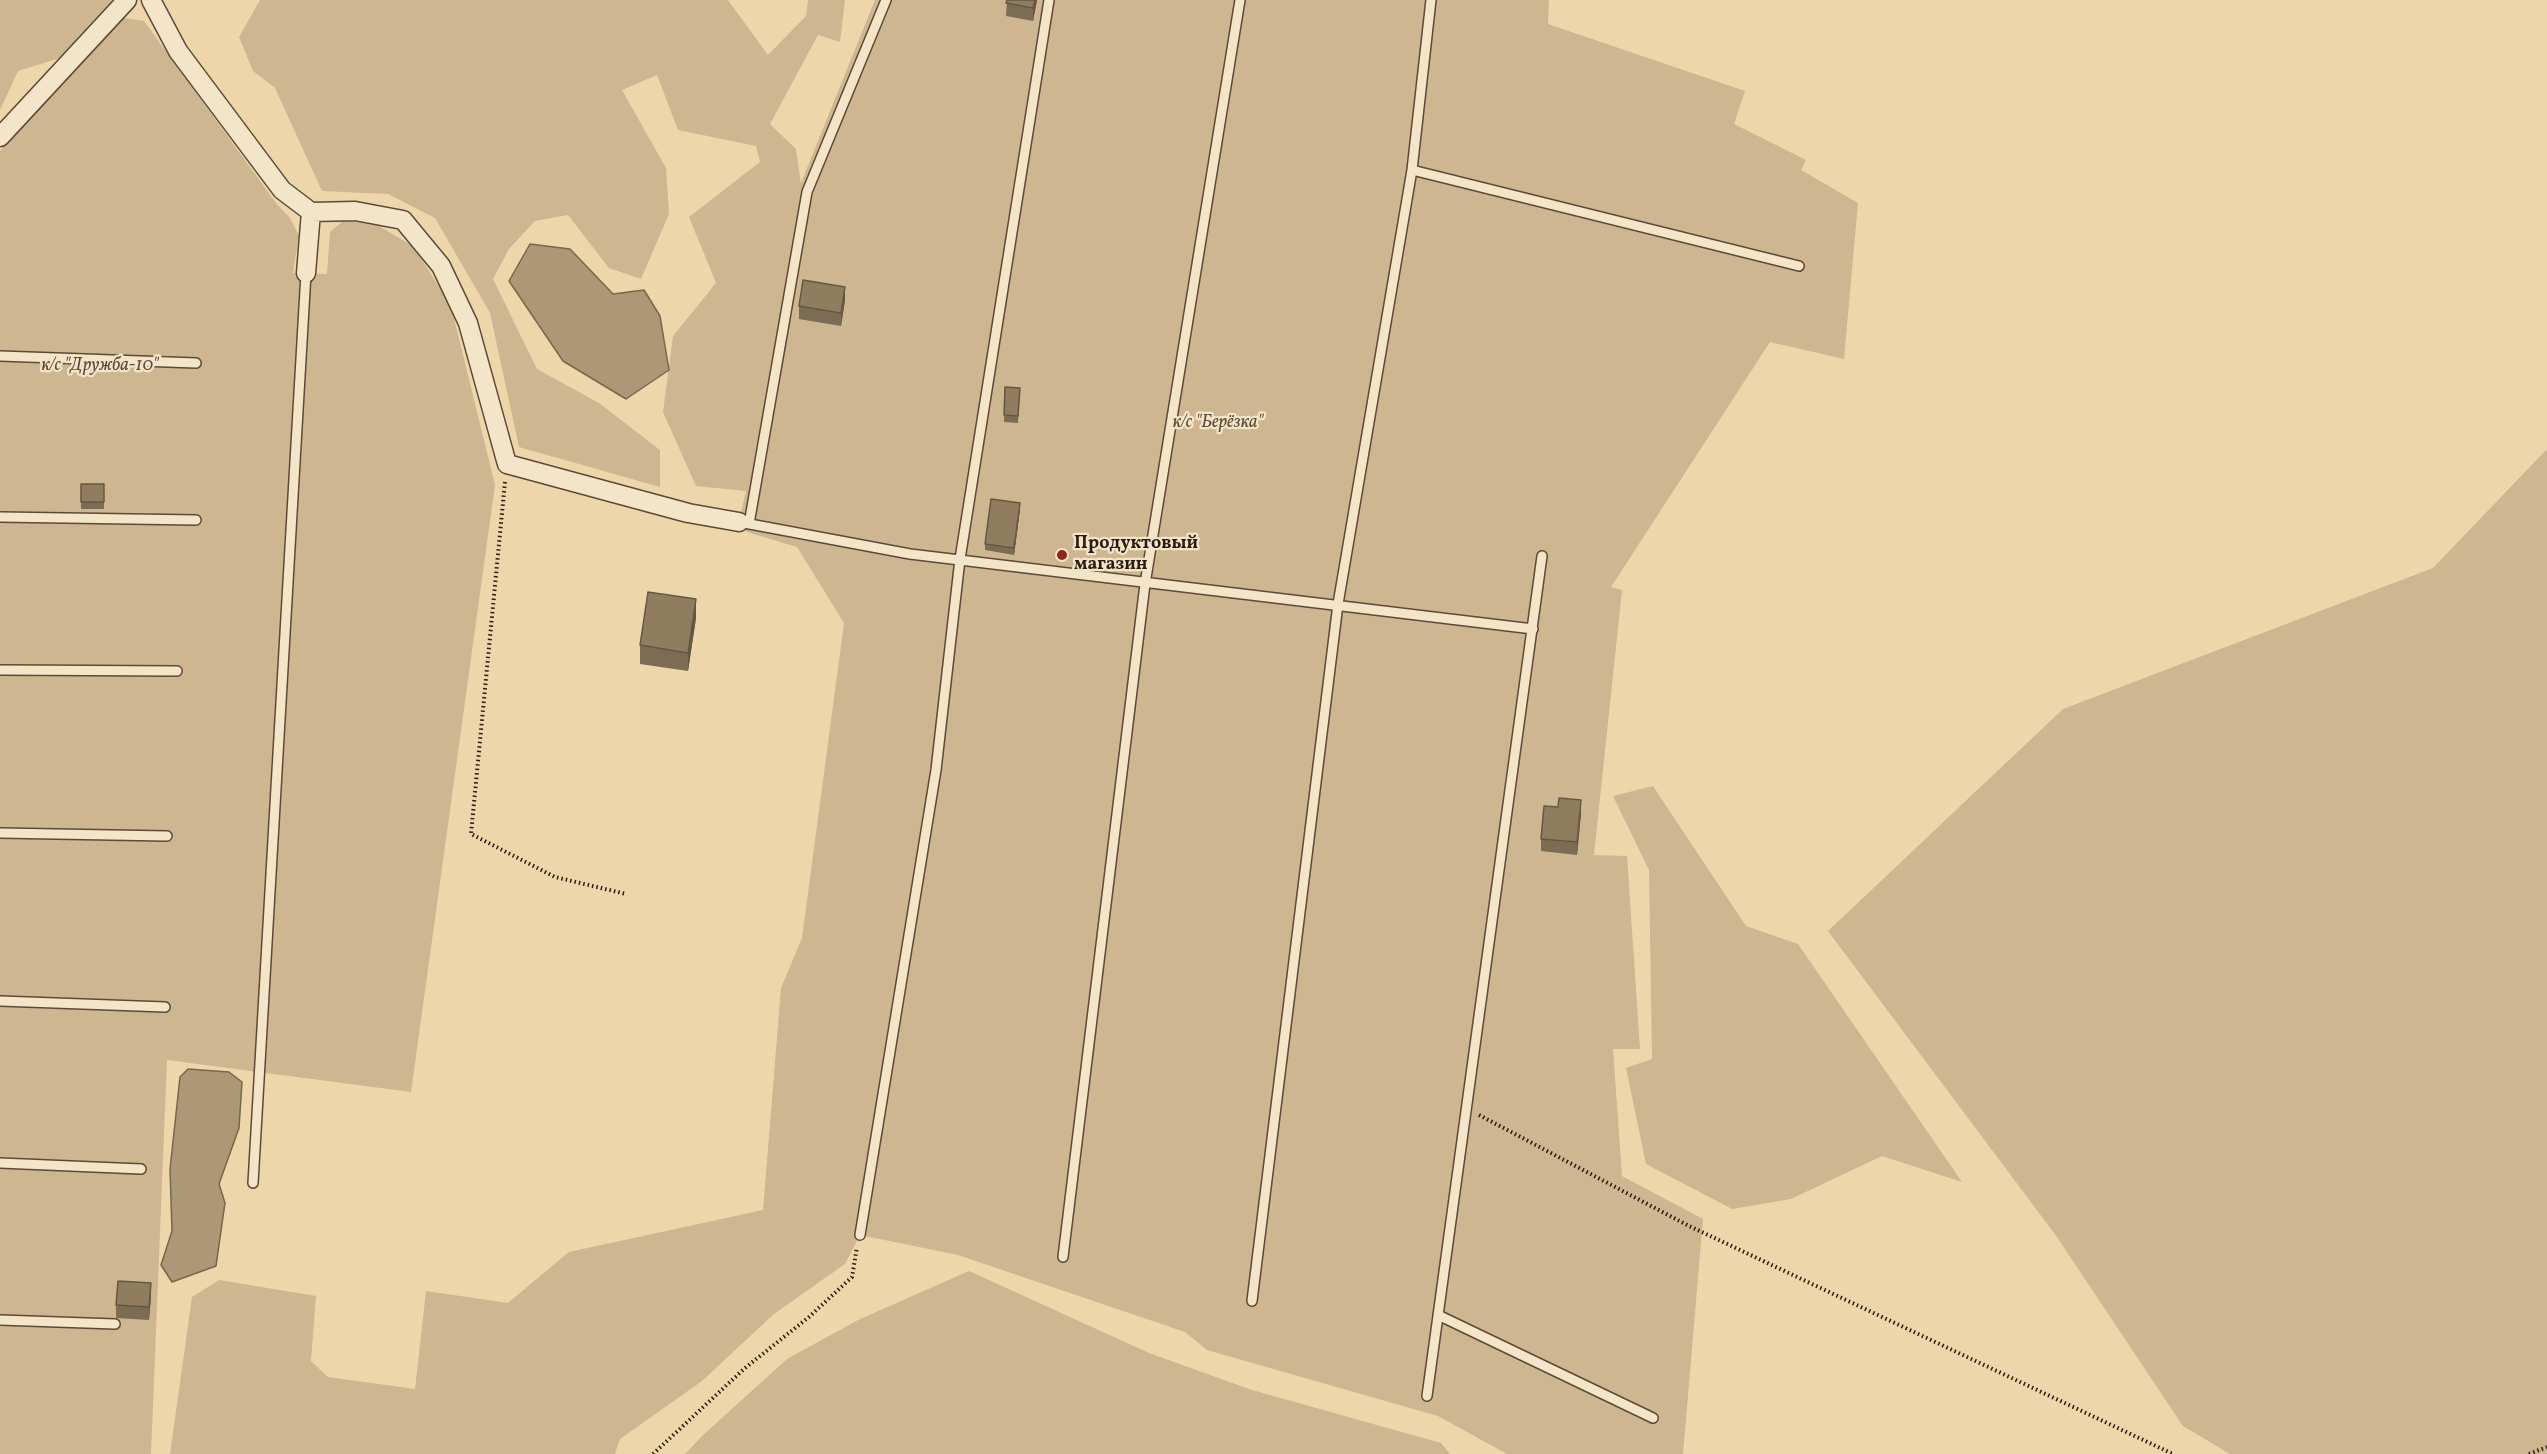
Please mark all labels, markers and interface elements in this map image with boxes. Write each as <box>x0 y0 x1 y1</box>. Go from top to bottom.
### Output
park label: к/с "Дружба-10" <box>41 356 159 378</box>
park label: к/с "Берёзка" <box>1173 413 1263 435</box>
place label: Продуктовый магазин <box>1074 534 1198 576</box>
marker: Продуктовый магазин <box>1055 548 1069 562</box>

